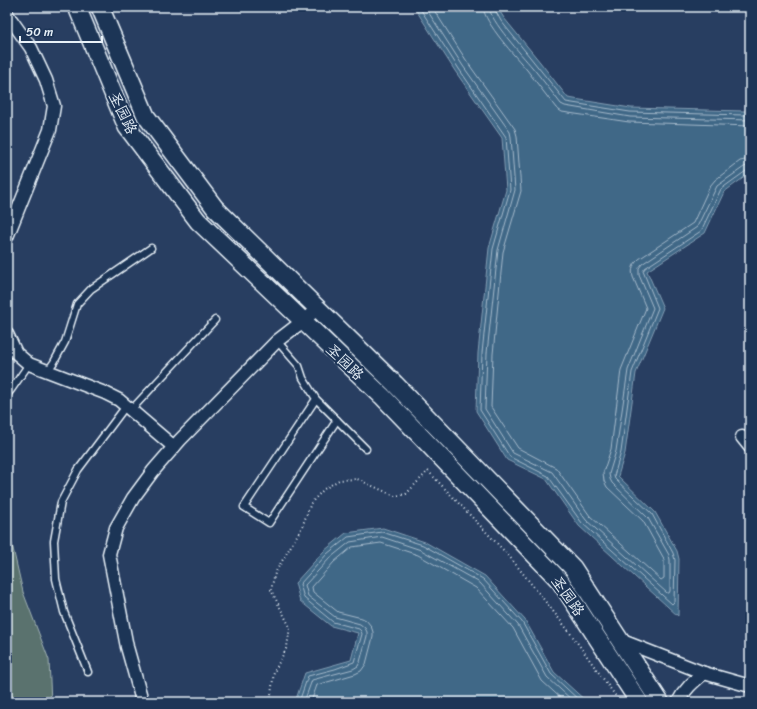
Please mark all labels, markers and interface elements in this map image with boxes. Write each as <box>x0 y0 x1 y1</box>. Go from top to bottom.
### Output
scale bar <box>20 18 102 44</box>
text: 50 m <box>26 21 53 43</box>
street label: 圣园路 <box>101 87 145 139</box>
street label: 圣园路 <box>320 337 370 387</box>
street label: 圣园路 <box>544 570 592 622</box>

